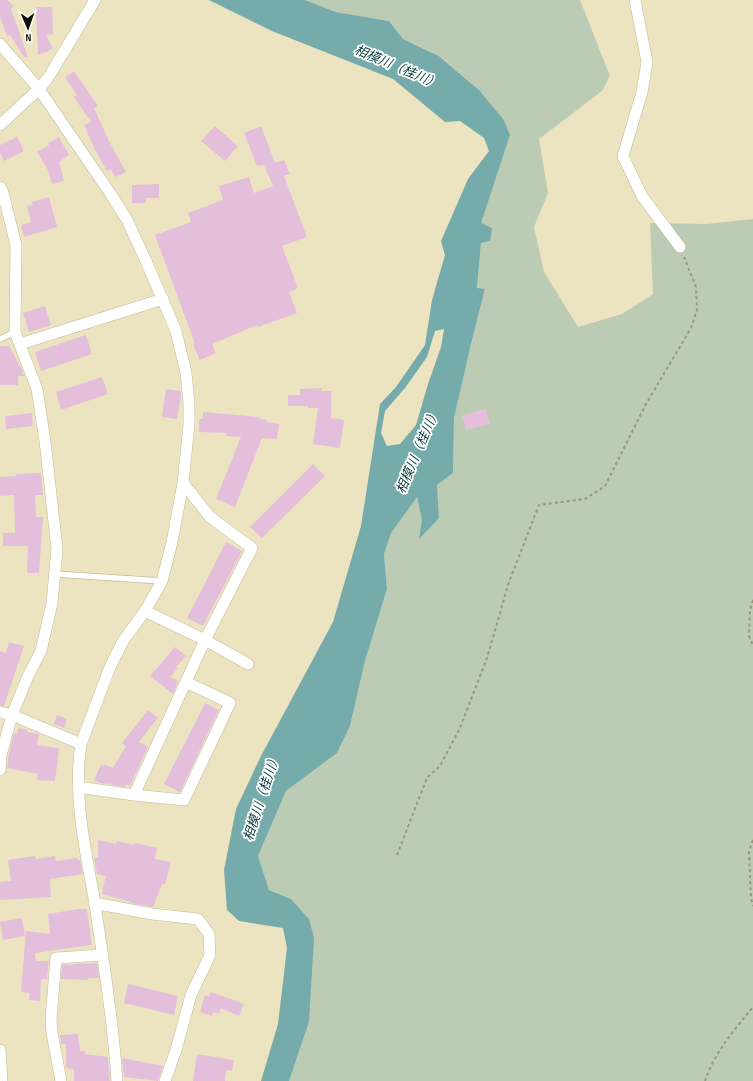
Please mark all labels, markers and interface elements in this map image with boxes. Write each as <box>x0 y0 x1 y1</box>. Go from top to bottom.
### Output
north arrow <box>8 8 48 48</box>
text: N <box>25 31 31 44</box>
water label: 相模川（桂川） <box>352 42 442 92</box>
water label: 相模川（桂川） <box>393 406 443 496</box>
water label: 相模川（桂川） <box>240 751 284 843</box>

